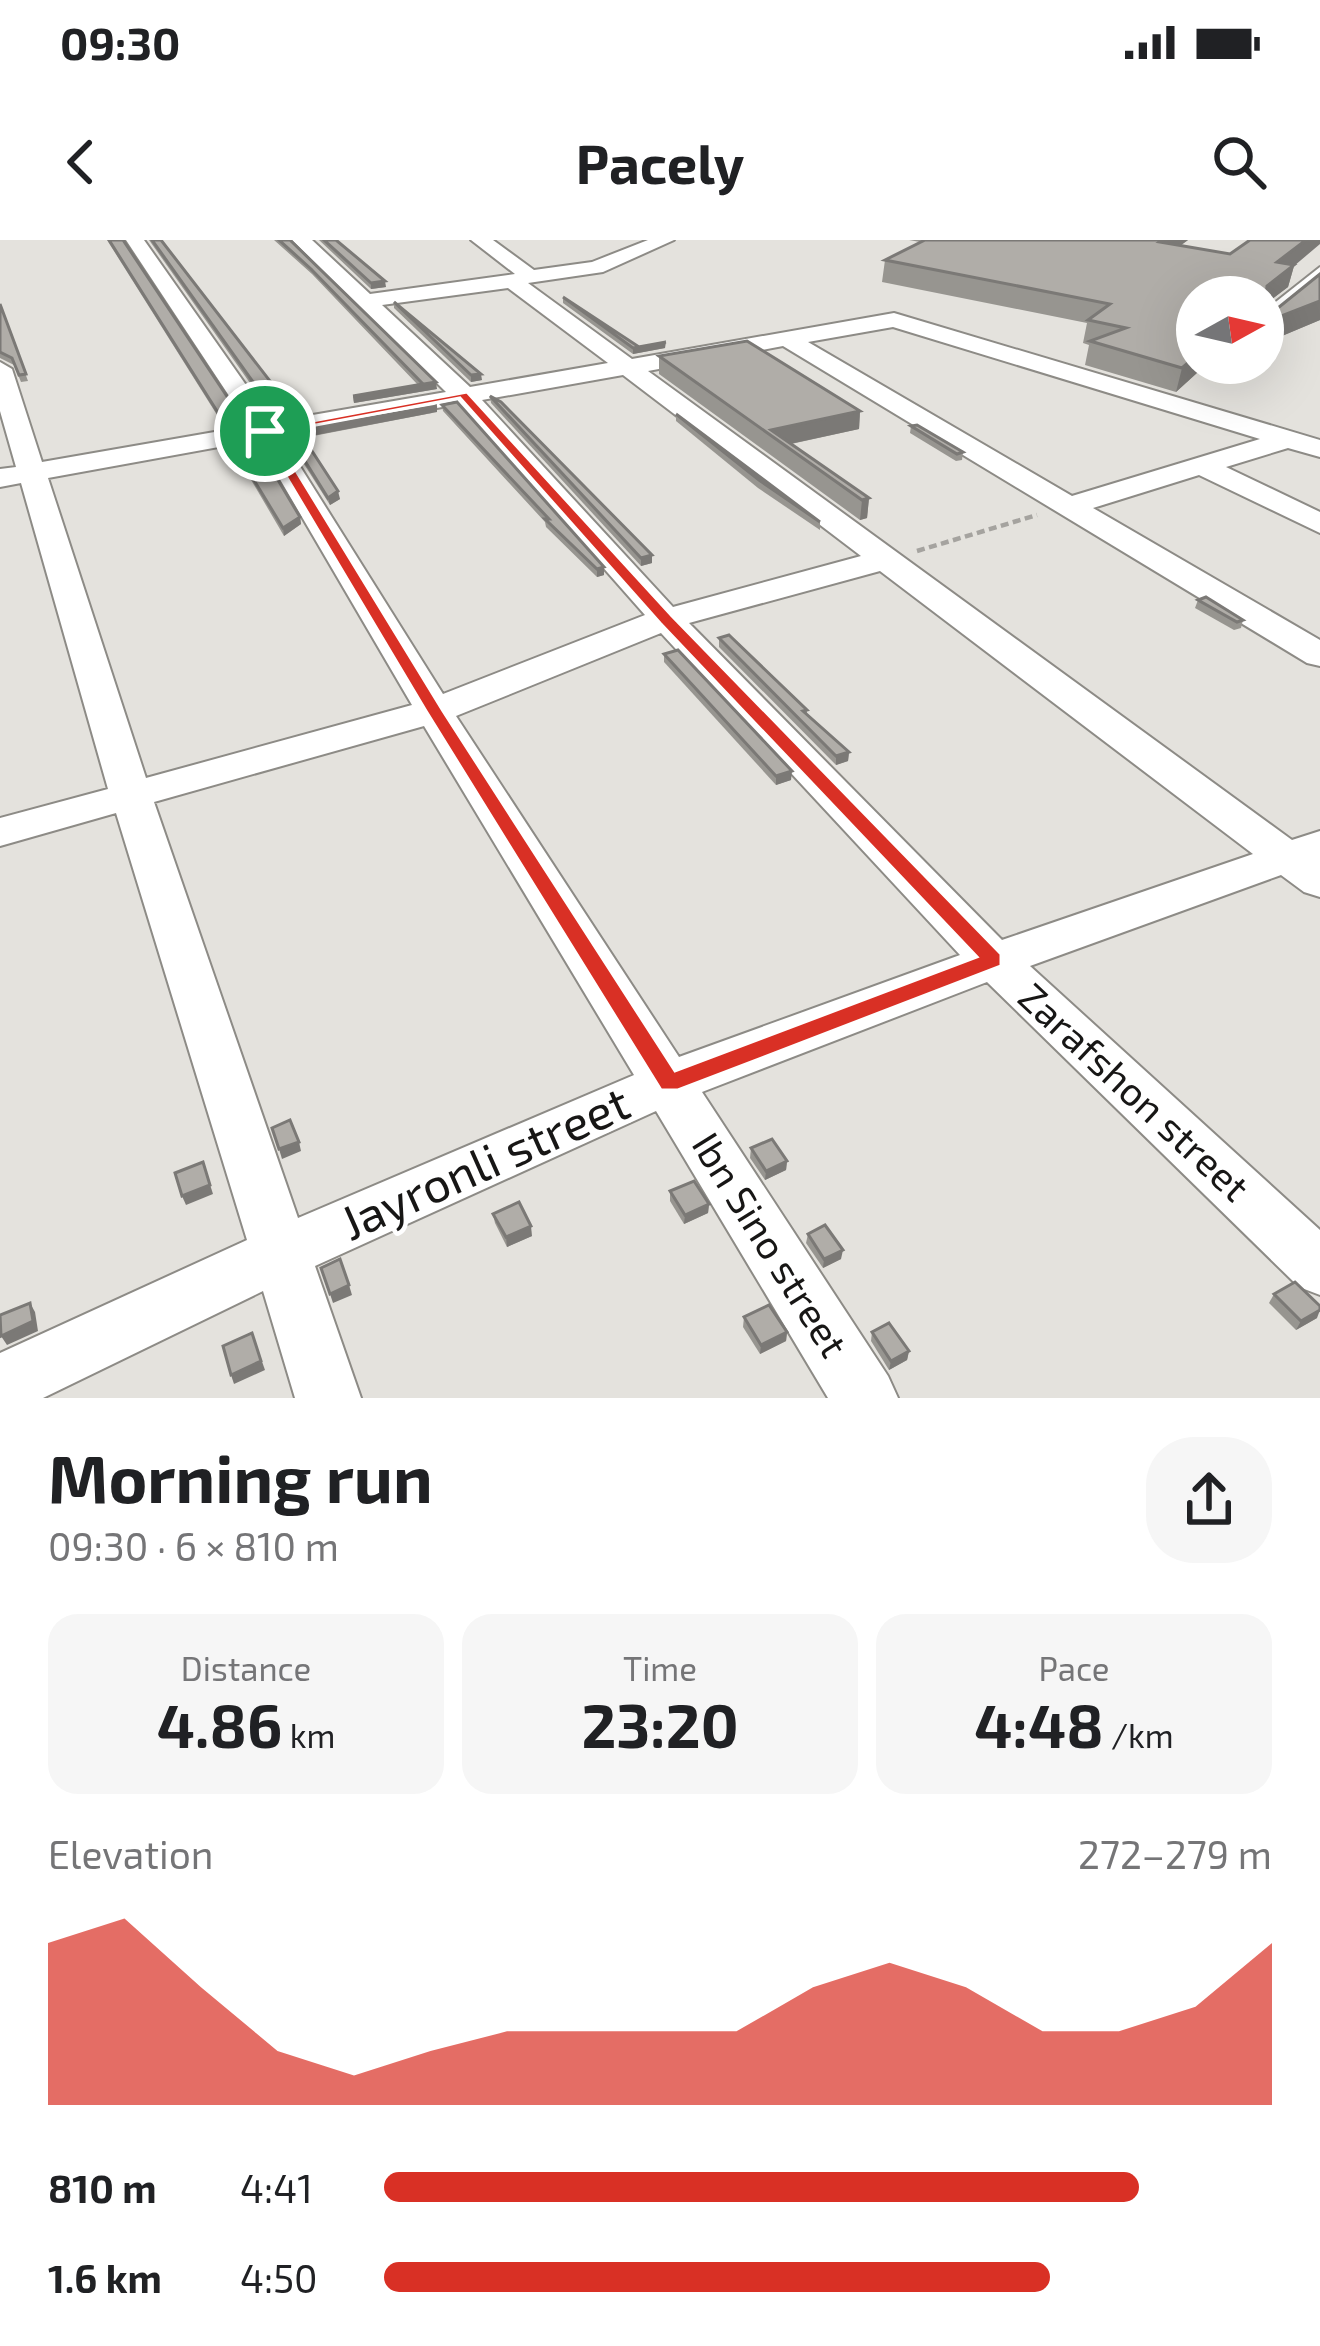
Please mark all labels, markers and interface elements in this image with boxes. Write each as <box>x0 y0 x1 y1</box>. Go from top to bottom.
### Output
text: 09:30 <box>60 15 180 69</box>
icon: back <box>48 129 114 195</box>
icon: search <box>1206 129 1272 195</box>
text: Pacely <box>576 130 744 195</box>
north arrow <box>1176 276 1284 384</box>
map controls <box>1176 276 1284 384</box>
pin <box>214 380 316 482</box>
icon: arrive <box>232 398 298 464</box>
street label: Zarafshon street <box>1010 972 1260 1210</box>
street label: Jayronli street <box>331 1072 638 1251</box>
street label: Ibn Sino street <box>684 1123 859 1365</box>
text: Morning run <box>48 1437 433 1516</box>
button: share <box>1146 1437 1272 1563</box>
text: 09:30 · 6 × 810 m <box>48 1522 339 1569</box>
text: Distance <box>181 1648 311 1688</box>
text: Time <box>623 1648 697 1688</box>
text: Pace <box>1038 1648 1110 1688</box>
text: 4.86 <box>157 1688 282 1760</box>
text: 23:20 <box>581 1688 739 1760</box>
text: 4:48 <box>974 1688 1104 1760</box>
text: km <box>282 1715 335 1755</box>
text: /km <box>1104 1715 1174 1755</box>
text: Elevation <box>48 1830 213 1877</box>
text: 272–279 m <box>1078 1830 1272 1877</box>
text: 810 m <box>48 2164 157 2211</box>
text: 4:41 <box>240 2164 313 2211</box>
text: 1.6 km <box>48 2254 162 2301</box>
text: 4:50 <box>240 2254 318 2301</box>

